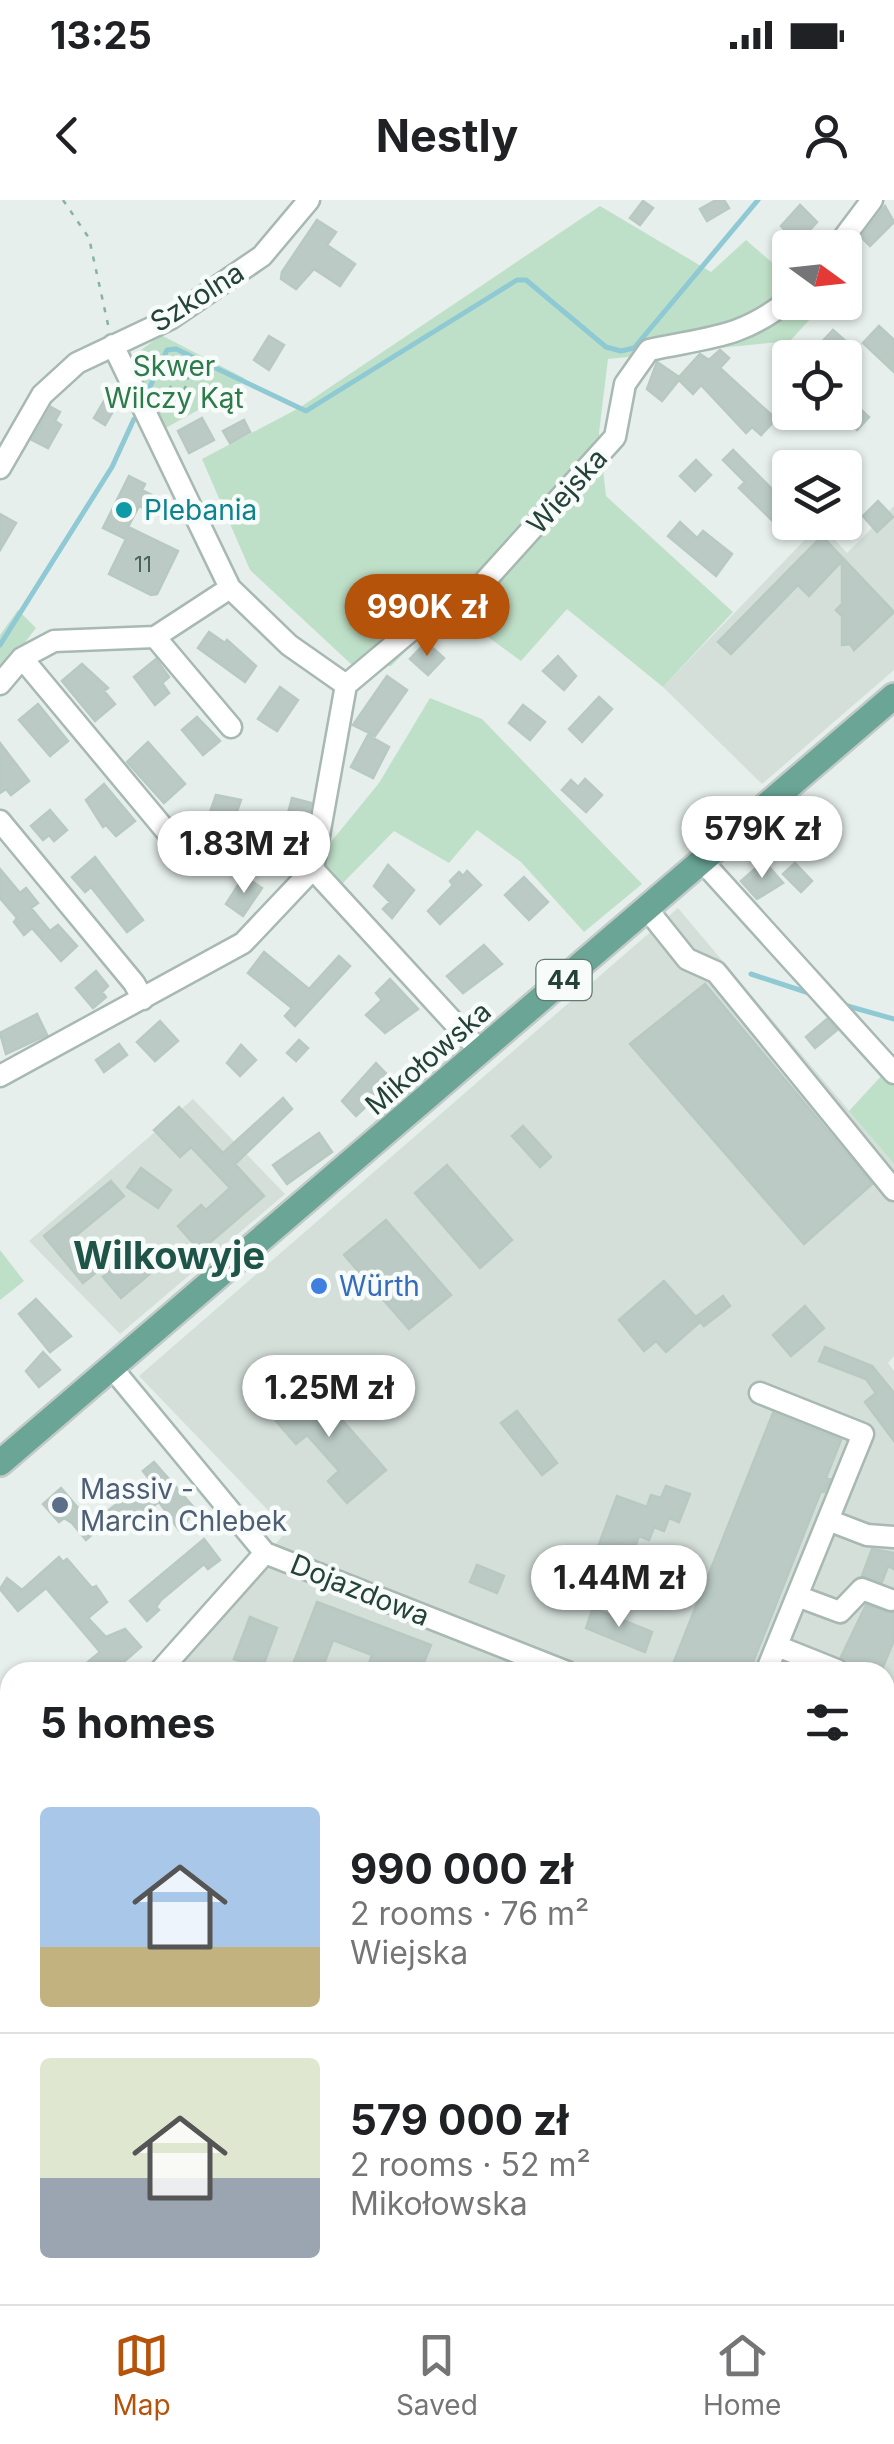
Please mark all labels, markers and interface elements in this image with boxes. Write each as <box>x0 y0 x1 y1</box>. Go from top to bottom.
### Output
text: 13:25 <box>50 12 152 58</box>
icon: back <box>40 108 95 163</box>
text: Nestly <box>376 108 518 163</box>
icon: person <box>799 108 854 163</box>
north arrow <box>772 230 862 320</box>
map controls <box>772 230 862 540</box>
street label: Szkolna <box>144 255 250 339</box>
button: locate <box>772 340 862 430</box>
park label: Skwer Wilczy Kąt <box>104 349 244 415</box>
street label: Wiejska <box>520 441 614 541</box>
button: layers <box>772 450 862 540</box>
place label: Plebania <box>144 493 257 527</box>
marker: Plebania <box>113 499 135 521</box>
house number: 11 <box>134 551 152 577</box>
pin: 990K zł <box>335 574 519 659</box>
text: 990K zł <box>367 587 487 626</box>
pin: 579K zł <box>670 796 854 881</box>
text: 579K zł <box>703 809 821 848</box>
pin: 1.83M zł <box>141 811 347 896</box>
text: 1.83M zł <box>179 824 309 863</box>
road number: 44 <box>536 960 592 1000</box>
street label: Mikołowska <box>358 994 498 1122</box>
district label: Wilkowyje <box>73 1232 265 1278</box>
place label: Würth <box>339 1269 420 1303</box>
marker: Würth <box>308 1275 330 1297</box>
pin: 1.25M zł <box>226 1355 432 1440</box>
text: 1.25M zł <box>264 1368 394 1407</box>
place label: Massiv - Marcin Chlebek <box>80 1472 287 1538</box>
marker: Massiv - Marcin Chlebek <box>49 1494 71 1516</box>
pin: 1.44M zł <box>516 1545 722 1630</box>
street label: Dojazdowa <box>286 1547 434 1633</box>
text: 1.44M zł <box>553 1558 685 1597</box>
icon: filters <box>800 1695 855 1750</box>
text: 5 homes <box>40 1697 216 1748</box>
text: 990 000 zł <box>350 1843 573 1894</box>
icon: home <box>120 1847 240 1967</box>
text: 2 rooms · 76 m² <box>350 1894 589 1933</box>
text: Wiejska <box>350 1933 468 1972</box>
text: 579 000 zł <box>350 2094 568 2145</box>
icon: home <box>120 2098 240 2218</box>
text: 2 rooms · 52 m² <box>350 2145 591 2184</box>
text: Mikołowska <box>350 2184 528 2223</box>
tab: Map <box>113 2328 171 2422</box>
tab: Saved <box>396 2328 478 2422</box>
tab: Home <box>703 2328 781 2422</box>

